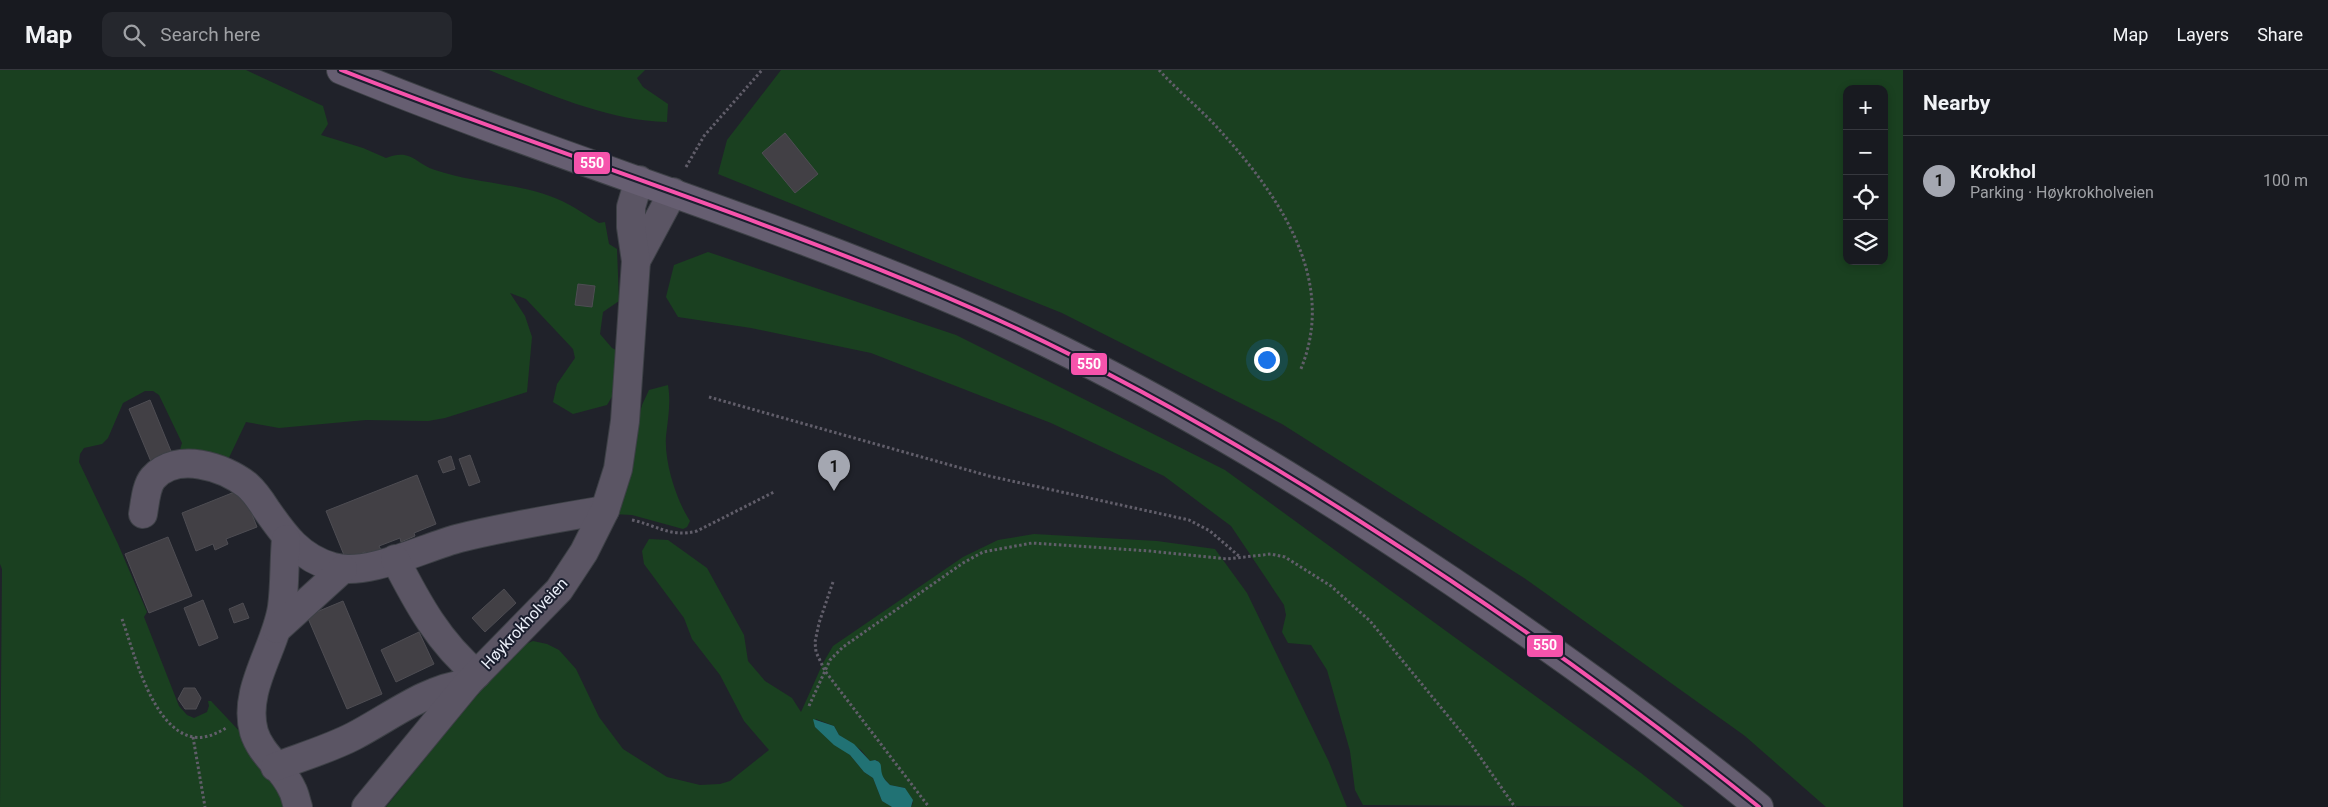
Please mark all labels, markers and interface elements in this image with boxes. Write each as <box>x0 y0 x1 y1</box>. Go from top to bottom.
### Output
search box <box>102 12 452 57</box>
text: Map <box>25 21 72 49</box>
icon: search <box>120 21 148 49</box>
text: Search here <box>160 23 260 46</box>
text: Map <box>2113 24 2148 45</box>
text: Layers <box>2176 24 2229 45</box>
text: Share <box>2257 24 2303 45</box>
map controls <box>1843 85 1888 265</box>
button: + <box>1843 85 1888 130</box>
text: Nearby <box>1923 91 1990 115</box>
button: − <box>1843 130 1888 175</box>
line badge: 550 <box>573 151 611 175</box>
text: 550 <box>580 155 604 171</box>
text: Krokhol <box>1970 160 2036 183</box>
text: 1 <box>1934 171 1944 190</box>
text: 100 m <box>2263 171 2308 190</box>
button: locate <box>1843 175 1888 220</box>
text: Parking · Høykrokholveien <box>1970 183 2154 202</box>
button: layers <box>1843 220 1888 265</box>
your location <box>1254 347 1280 373</box>
line badge: 550 <box>1070 352 1108 376</box>
text: 550 <box>1077 356 1101 372</box>
pin: 1 <box>818 450 850 491</box>
street label: Høykrokholveien <box>477 574 571 673</box>
line badge: 550 <box>1526 634 1564 658</box>
text: 550 <box>1533 637 1557 653</box>

